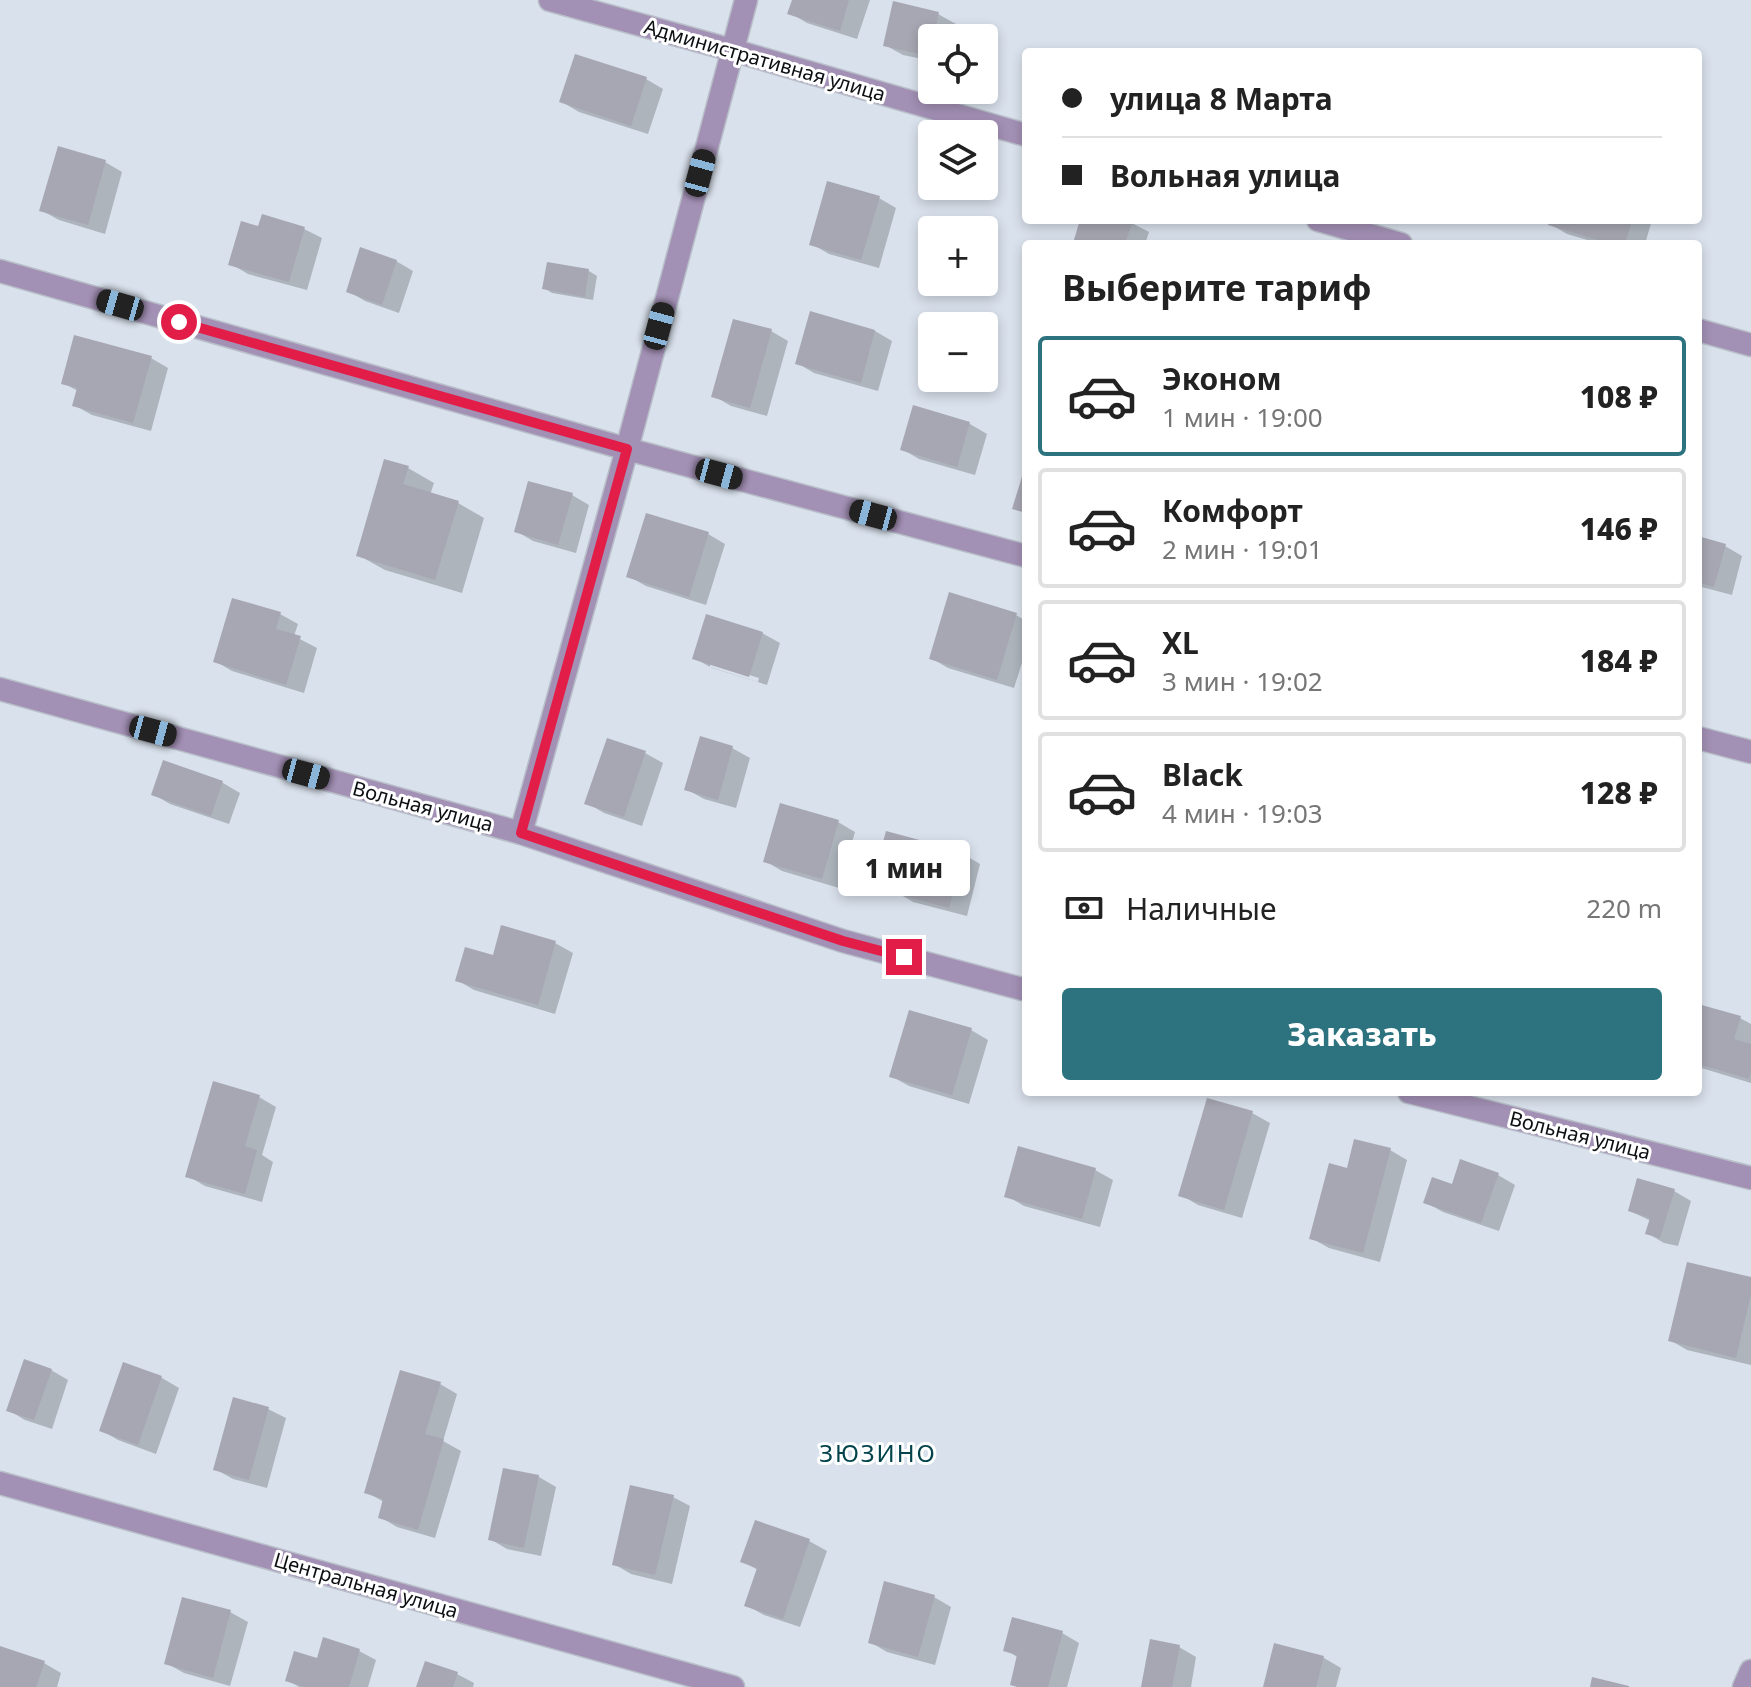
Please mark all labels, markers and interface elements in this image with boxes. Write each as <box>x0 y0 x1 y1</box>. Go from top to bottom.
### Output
street label: Административная улица <box>641 13 889 107</box>
map controls <box>918 24 998 392</box>
button: locate <box>918 24 998 104</box>
text: улица 8 Марта <box>1110 78 1333 119</box>
button: layers <box>918 120 998 200</box>
car <box>682 147 718 199</box>
text: Вольная улица <box>1110 155 1340 196</box>
button: + <box>918 216 998 296</box>
text: Выберите тариф <box>1062 263 1371 312</box>
car <box>94 287 146 323</box>
car <box>641 300 677 352</box>
route start <box>161 304 197 340</box>
button: − <box>918 312 998 392</box>
text: Эконом <box>1162 358 1282 399</box>
icon: car <box>1066 360 1138 432</box>
text: 108 ₽ <box>1580 376 1658 417</box>
text: 1 мин · 19:00 <box>1162 399 1323 435</box>
car <box>693 456 745 492</box>
text: Комфорт <box>1162 490 1303 531</box>
icon: car <box>1066 492 1138 564</box>
car <box>847 497 899 533</box>
text: 146 ₽ <box>1580 508 1658 549</box>
text: 2 мин · 19:01 <box>1162 531 1323 567</box>
text: XL <box>1162 622 1199 663</box>
icon: car <box>1066 624 1138 696</box>
text: 184 ₽ <box>1580 640 1658 681</box>
text: 3 мин · 19:02 <box>1162 663 1323 699</box>
car <box>127 713 179 749</box>
text: Black <box>1162 754 1243 795</box>
car <box>280 756 332 792</box>
icon: car <box>1066 756 1138 828</box>
text: 128 ₽ <box>1580 772 1658 813</box>
street label: Вольная улица <box>350 774 496 838</box>
text: 4 мин · 19:03 <box>1162 795 1323 831</box>
callout: 1 мин <box>838 841 970 897</box>
text: 1 мин <box>865 850 943 886</box>
icon: cash <box>1062 886 1106 930</box>
text: Наличные <box>1126 888 1277 929</box>
text: 220 m <box>1586 890 1662 926</box>
route end <box>886 939 922 975</box>
button: Заказать <box>1062 988 1662 1080</box>
street label: Вольная улица <box>1507 1104 1653 1166</box>
district label: ЗЮЗИНО <box>819 1436 937 1469</box>
street label: Центральная улица <box>271 1546 461 1624</box>

